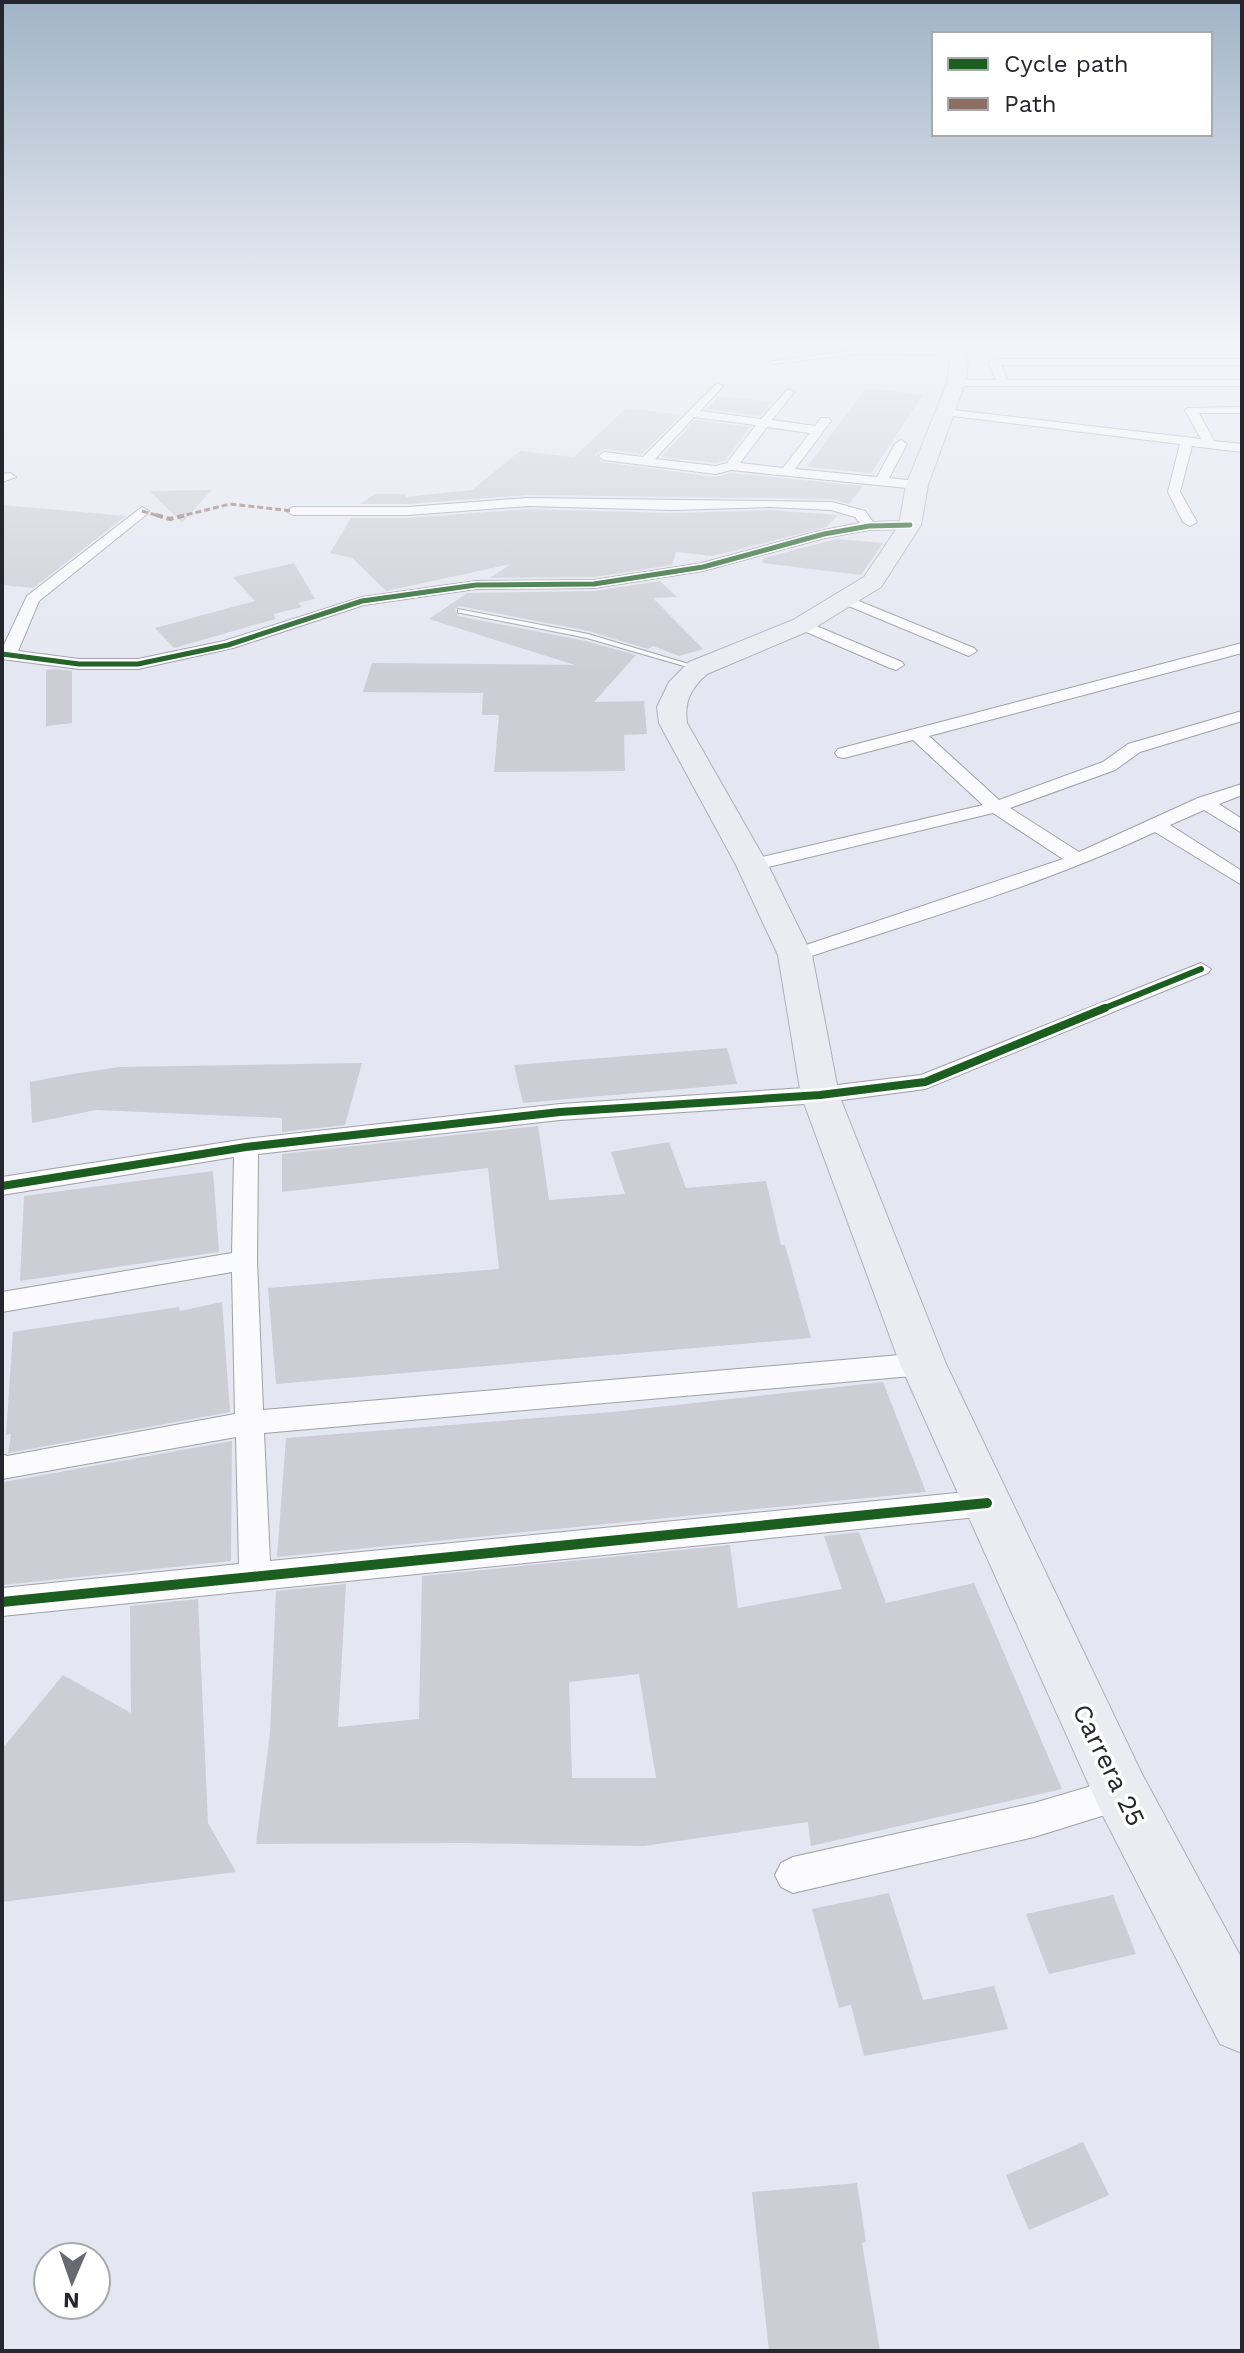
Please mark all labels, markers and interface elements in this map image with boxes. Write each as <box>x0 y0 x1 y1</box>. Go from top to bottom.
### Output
legend <box>932 32 1212 136</box>
text: Cycle path <box>1004 50 1129 78</box>
text: Path <box>1004 90 1057 118</box>
street label: Carrera 25 <box>1067 1699 1151 1831</box>
north arrow <box>32 2241 112 2321</box>
text: N <box>63 2288 80 2313</box>

